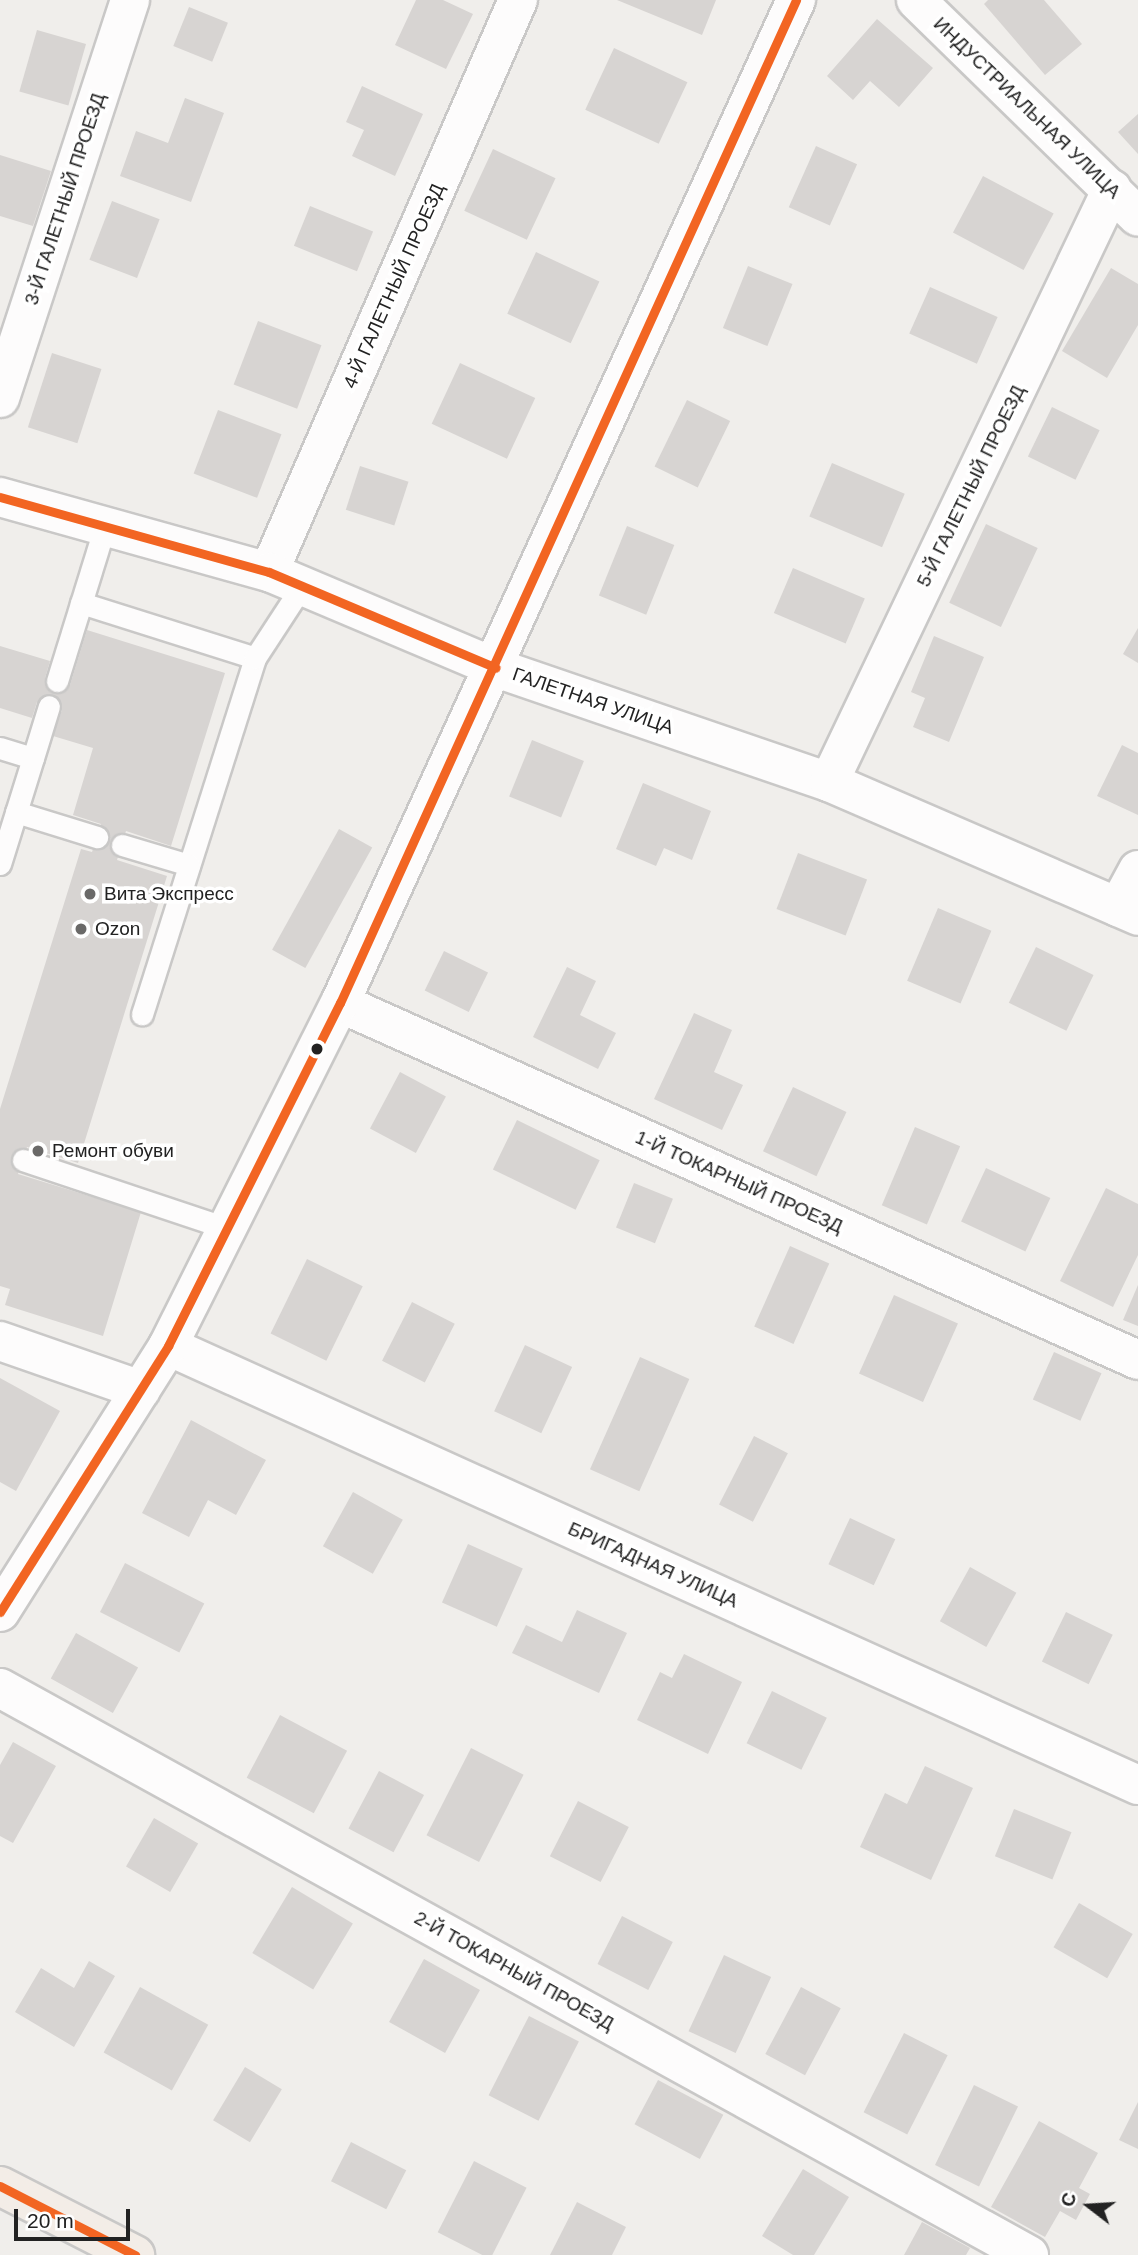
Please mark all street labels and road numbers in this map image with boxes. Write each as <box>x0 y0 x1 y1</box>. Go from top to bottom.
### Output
street label: ИНДУСТРИАЛЬНАЯ УЛИЦА <box>929 13 1125 203</box>
street label: 3-Й ГАЛЕТНЫЙ ПРОЕЗД <box>20 90 110 308</box>
street label: 4-Й ГАЛЕТНЫЙ ПРОЕЗД <box>339 180 449 392</box>
street label: 5-Й ГАЛЕТНЫЙ ПРОЕЗД <box>912 381 1030 591</box>
street label: ГАЛЕТНАЯ УЛИЦА <box>510 663 676 739</box>
street label: 1-Й ТОКАРНЫЙ ПРОЕЗД <box>632 1126 846 1238</box>
street label: БРИГАДНАЯ УЛИЦА <box>564 1517 742 1613</box>
street label: 2-Й ТОКАРНЫЙ ПРОЕЗД <box>410 1907 618 2035</box>

